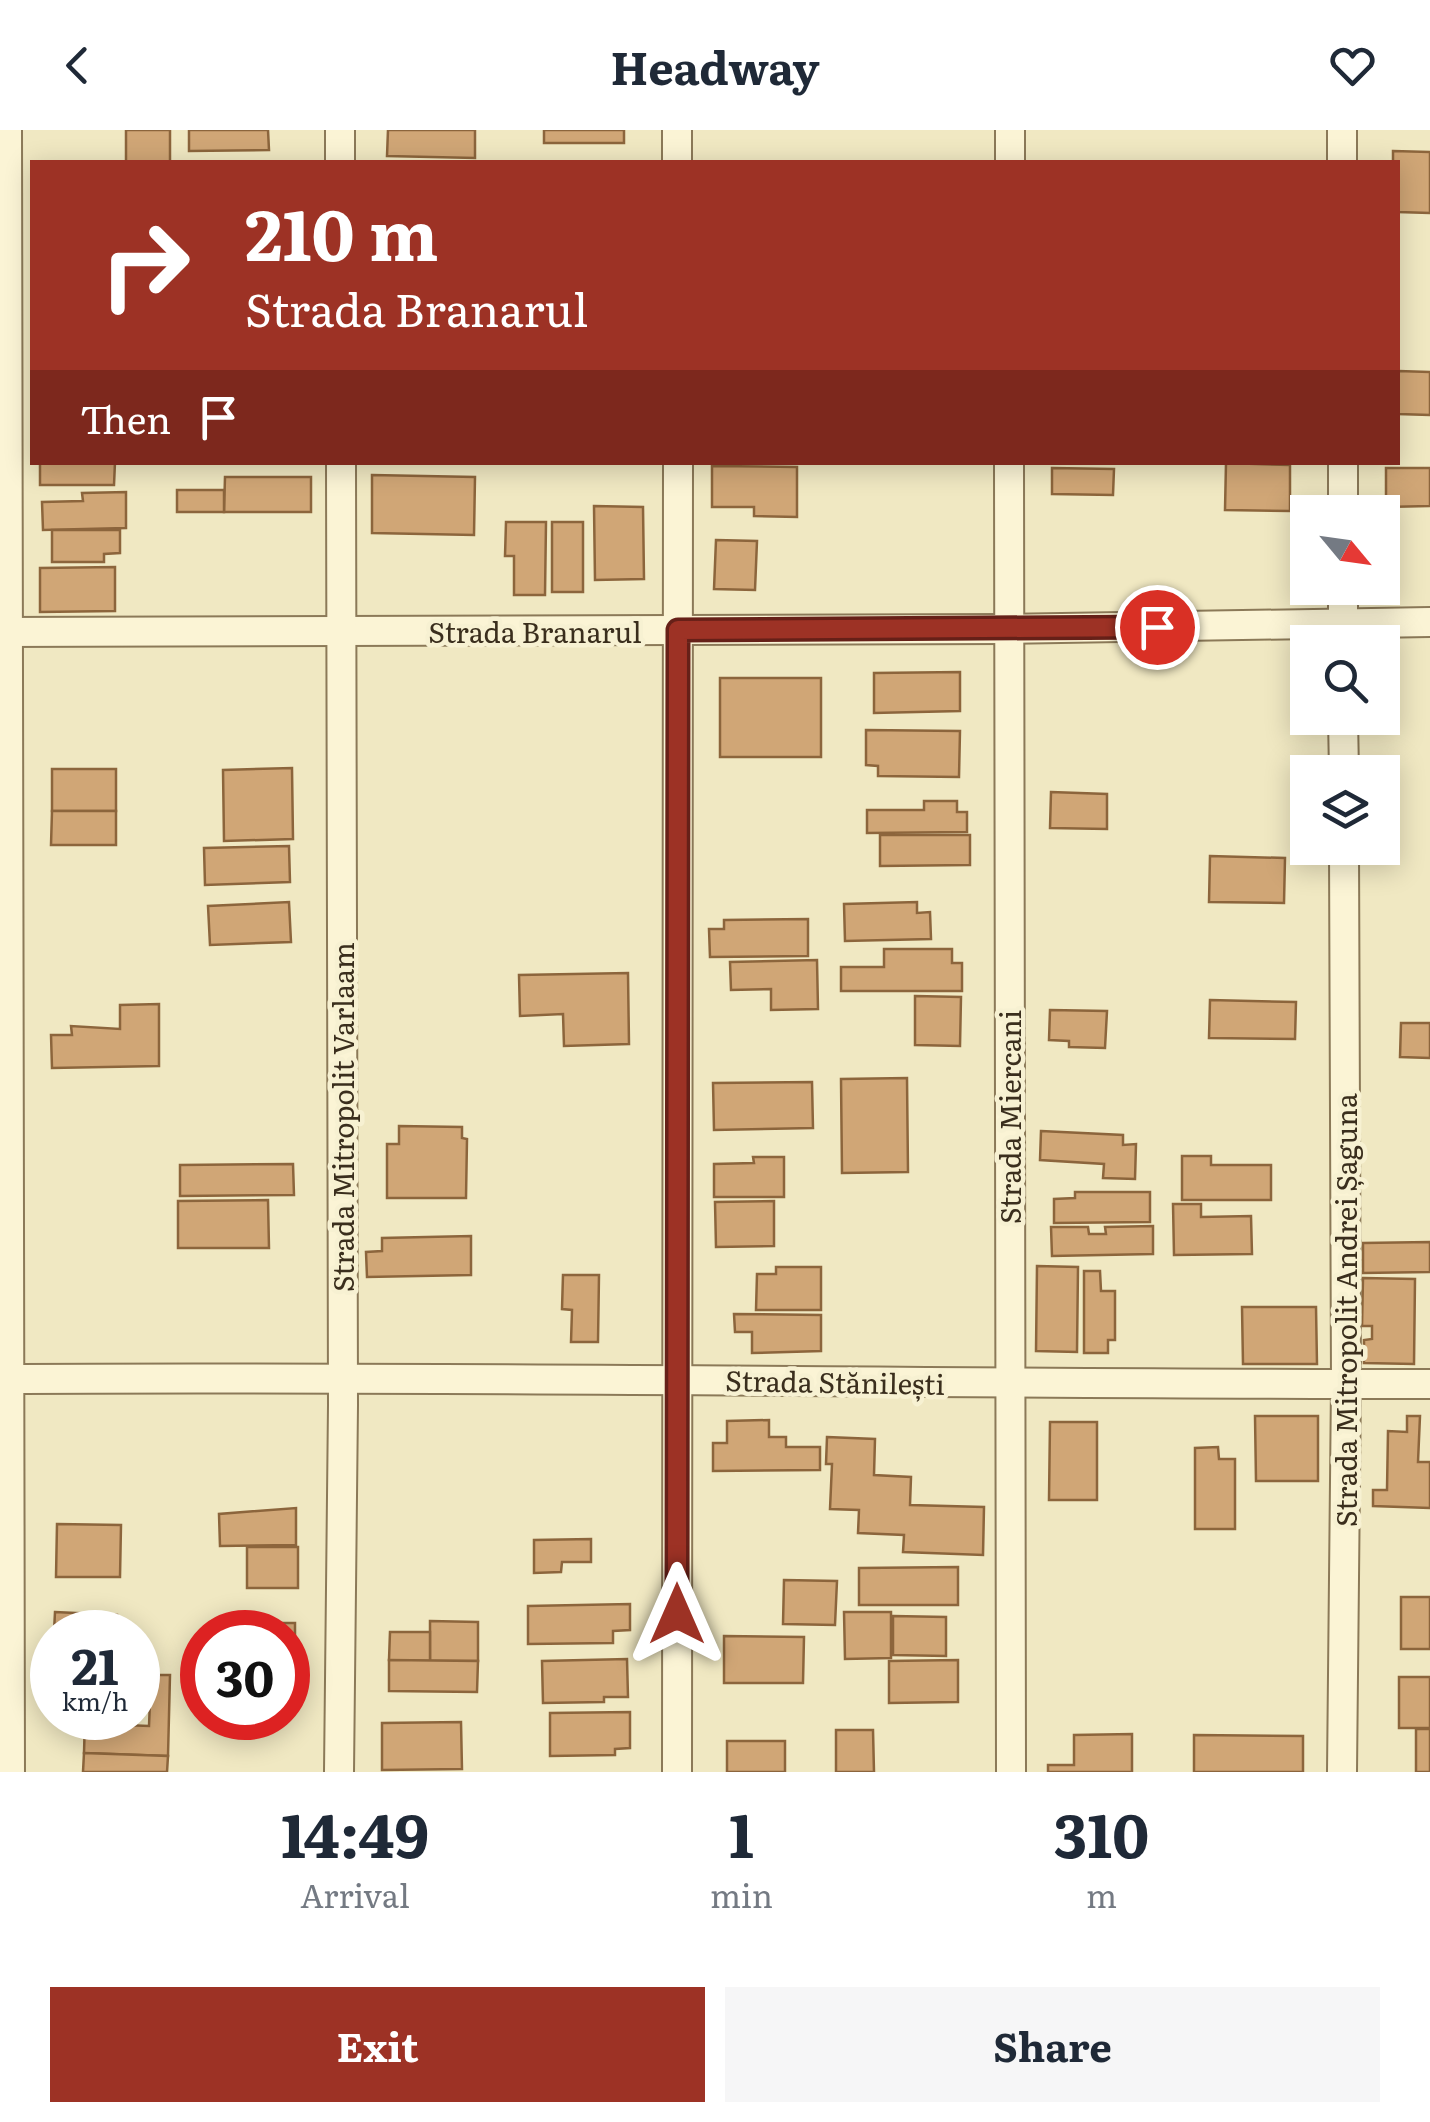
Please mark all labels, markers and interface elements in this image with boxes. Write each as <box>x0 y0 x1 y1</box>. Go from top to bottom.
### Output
text: Headway <box>611 32 819 99</box>
icon: back <box>50 38 105 93</box>
icon: heart <box>1325 38 1380 93</box>
text: 210 m <box>245 179 438 283</box>
icon: right <box>80 200 210 330</box>
text: Strada Branarul <box>245 274 588 341</box>
text: Then <box>80 389 171 446</box>
icon: arrive <box>191 390 246 445</box>
north arrow <box>1290 495 1400 605</box>
map controls <box>1290 495 1400 865</box>
pin <box>1115 585 1200 670</box>
icon: arrive <box>1130 600 1185 655</box>
street label: Strada Branarul <box>428 610 642 652</box>
button: search <box>1290 625 1400 735</box>
button: layers <box>1290 755 1400 865</box>
street label: Strada Mitropolit Varlaam <box>321 942 363 1292</box>
street label: Strada Miercani <box>988 1010 1030 1224</box>
street label: Strada Mitropolit Andrei Șaguna <box>1324 1093 1366 1527</box>
street label: Strada Stănilești <box>725 1358 945 1404</box>
position arrow <box>625 1562 729 1666</box>
speed limit sign: 30 <box>180 1610 310 1740</box>
text: 21 <box>71 1626 119 1700</box>
text: km/h <box>62 1682 128 1719</box>
text: 14:49 <box>281 1787 429 1876</box>
text: 1 <box>729 1787 754 1876</box>
text: 310 <box>1054 1787 1149 1876</box>
text: Arrival <box>300 1870 410 1918</box>
text: min <box>710 1870 773 1918</box>
text: m <box>1086 1870 1117 1918</box>
button: Exit <box>50 1987 705 2102</box>
button: Share <box>725 1987 1380 2102</box>

